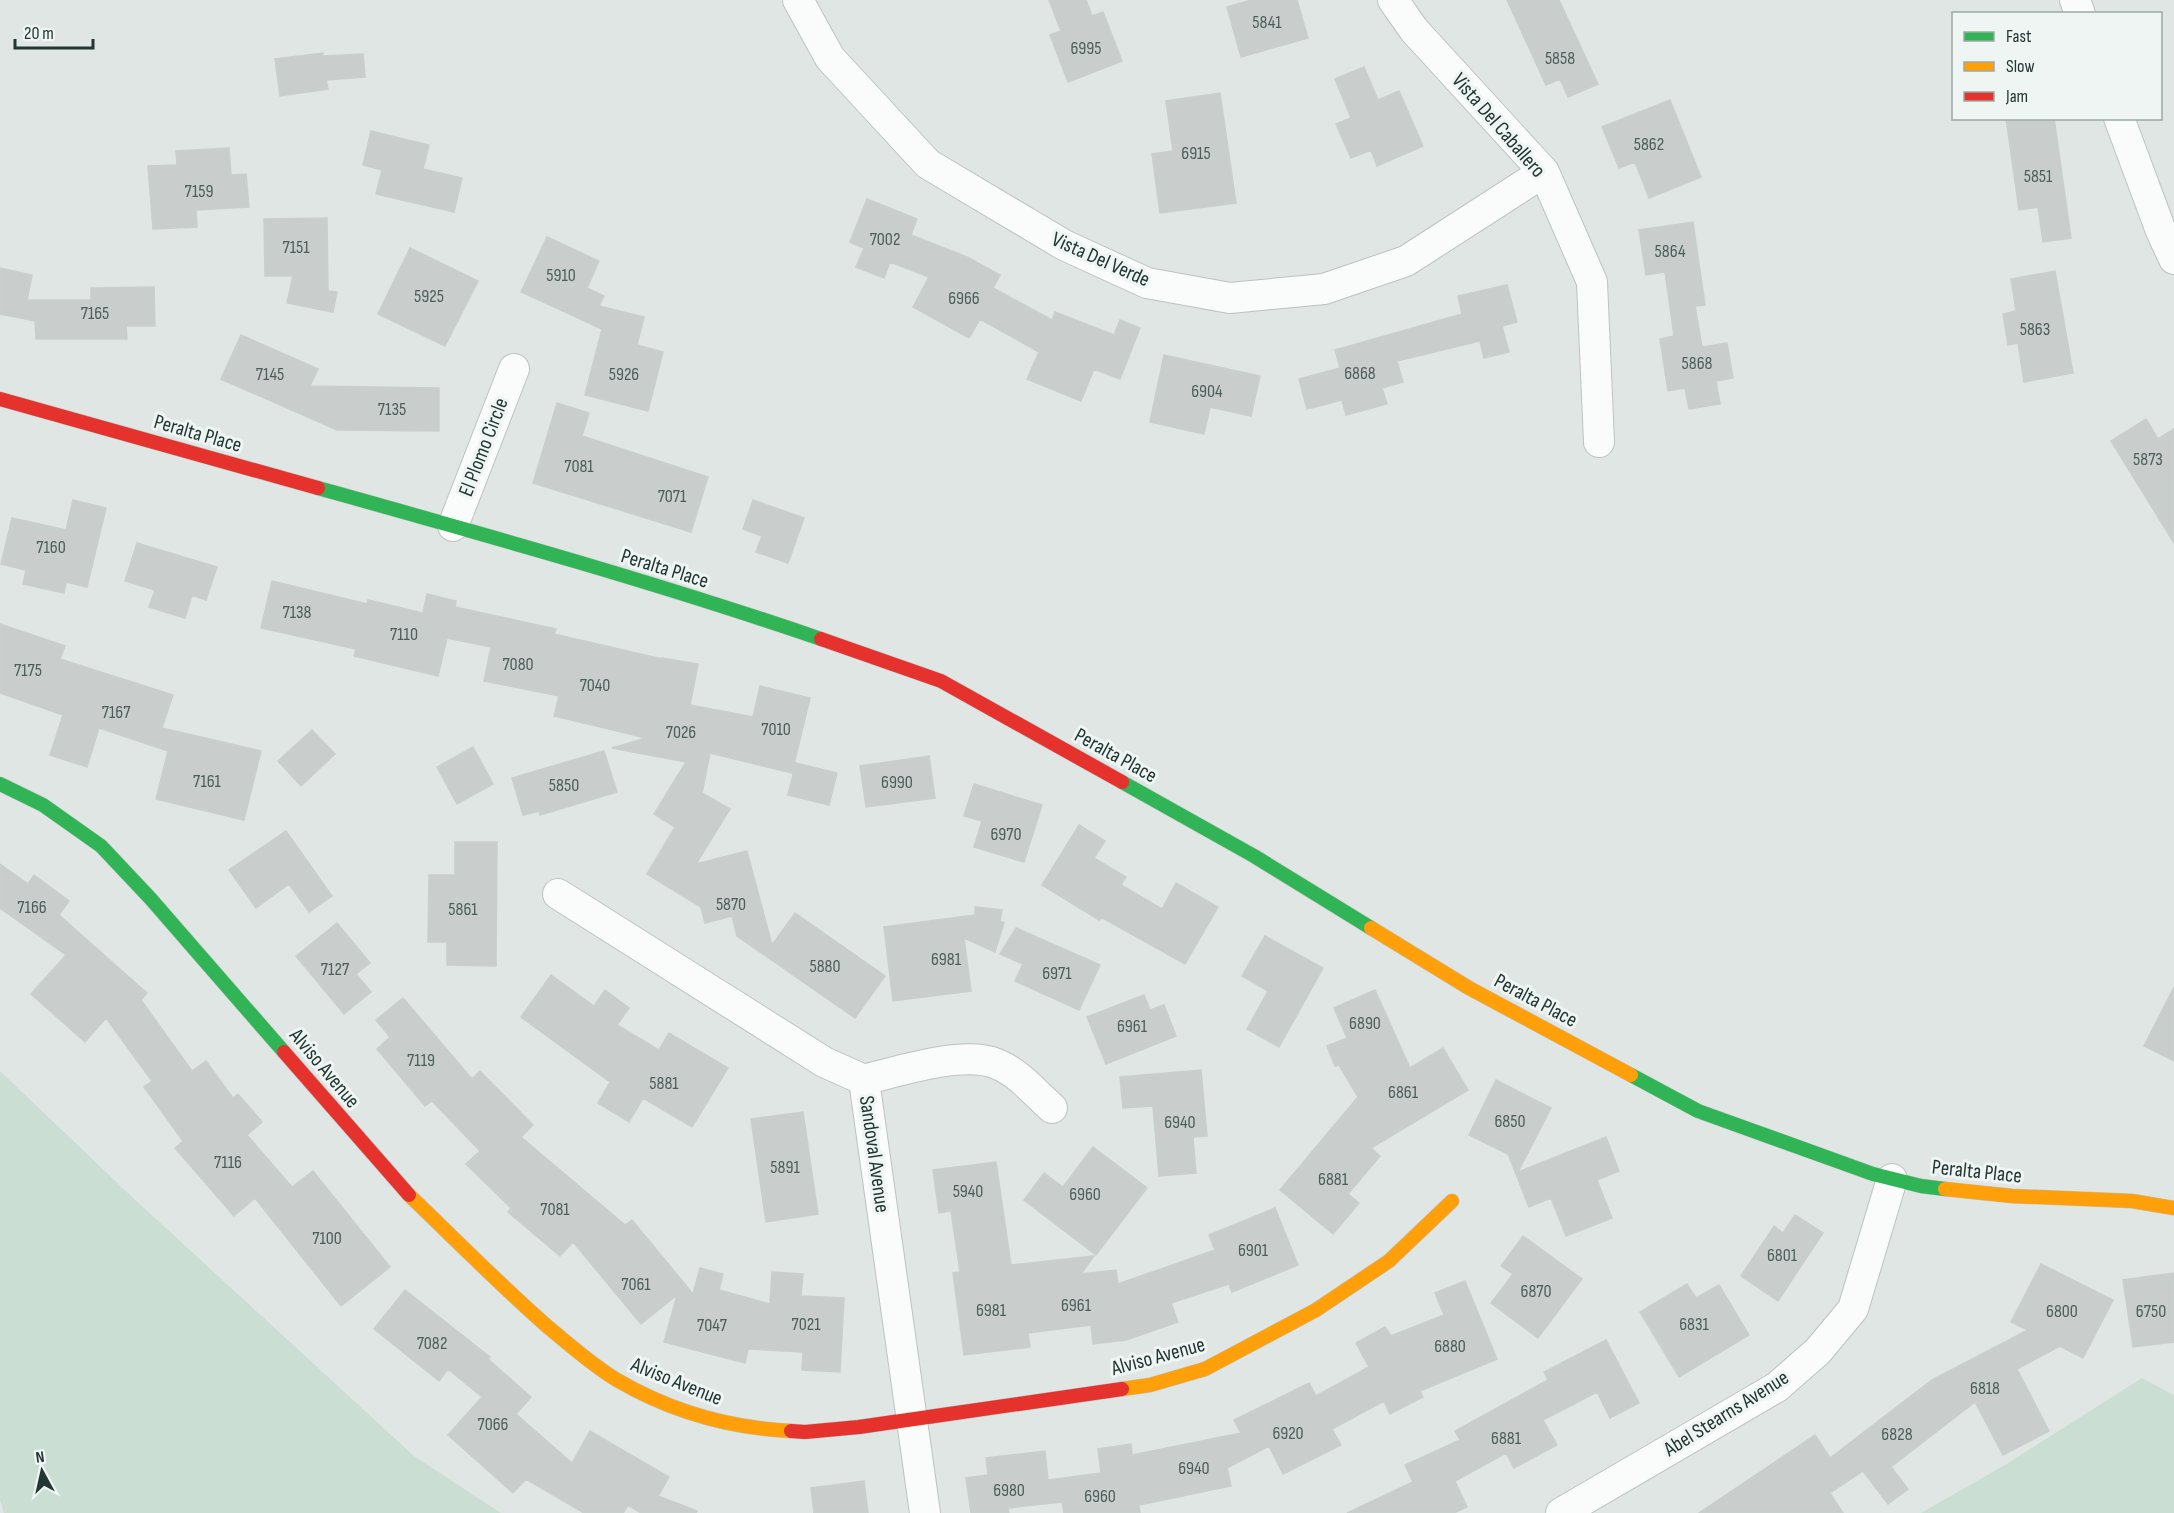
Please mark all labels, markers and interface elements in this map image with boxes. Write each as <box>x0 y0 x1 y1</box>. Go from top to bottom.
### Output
scale bar <box>15 12 93 50</box>
house number: 5841 <box>1252 12 1282 33</box>
legend <box>1952 12 2162 120</box>
text: 20 m <box>24 23 54 44</box>
text: Fast <box>2006 26 2032 47</box>
house number: 6995 <box>1071 38 1101 59</box>
house number: 5858 <box>1545 48 1575 69</box>
text: Slow <box>2006 56 2035 77</box>
street label: Vista Del Caballero <box>1447 68 1551 183</box>
text: Jam <box>2005 86 2028 107</box>
house number: 5862 <box>1634 134 1664 155</box>
house number: 6915 <box>1181 143 1211 164</box>
house number: 5851 <box>2024 166 2053 187</box>
house number: 7159 <box>185 181 213 202</box>
street label: Vista Del Verde <box>1048 227 1154 292</box>
house number: 7002 <box>870 229 900 250</box>
house number: 7151 <box>282 237 310 258</box>
house number: 5864 <box>1655 241 1686 262</box>
house number: 5910 <box>546 265 576 286</box>
house number: 5925 <box>414 286 444 307</box>
house number: 6966 <box>948 288 980 309</box>
house number: 7165 <box>81 303 109 324</box>
house number: 5863 <box>2020 319 2050 340</box>
house number: 5868 <box>1682 353 1713 374</box>
house number: 6868 <box>1344 363 1376 384</box>
house number: 7145 <box>256 364 284 385</box>
house number: 5926 <box>609 364 639 385</box>
house number: 6904 <box>1191 381 1223 402</box>
street label: El Plomo Circle <box>453 394 514 500</box>
house number: 7135 <box>378 399 406 420</box>
street label: Peralta Place <box>151 409 245 458</box>
house number: 5873 <box>2133 449 2163 470</box>
house number: 7081 <box>564 456 594 477</box>
house number: 7071 <box>658 486 687 507</box>
house number: 7160 <box>36 537 66 558</box>
street label: Peralta Place <box>618 543 712 594</box>
house number: 7138 <box>283 602 312 623</box>
house number: 7110 <box>390 624 418 645</box>
house number: 7080 <box>502 654 534 675</box>
house number: 7175 <box>14 660 42 681</box>
house number: 7040 <box>580 675 610 696</box>
house number: 7167 <box>102 702 131 723</box>
house number: 7010 <box>761 719 791 740</box>
house number: 7026 <box>666 722 696 743</box>
street label: Peralta Place <box>1070 723 1161 788</box>
house number: 7161 <box>193 771 222 792</box>
house number: 6990 <box>881 772 913 793</box>
house number: 5850 <box>549 775 579 796</box>
house number: 6970 <box>991 824 1021 845</box>
house number: 5870 <box>716 894 746 915</box>
house number: 7166 <box>17 897 47 918</box>
house number: 5861 <box>448 899 478 920</box>
house number: 6981 <box>931 949 962 970</box>
house number: 5880 <box>809 956 841 977</box>
house number: 7127 <box>321 959 350 980</box>
house number: 6971 <box>1042 963 1072 984</box>
street label: Peralta Place <box>1490 968 1582 1033</box>
house number: 6890 <box>1349 1013 1381 1034</box>
house number: 6961 <box>1117 1016 1148 1037</box>
street label: Alviso Avenue <box>283 1023 365 1113</box>
house number: 7119 <box>407 1050 435 1071</box>
house number: 5881 <box>649 1073 679 1094</box>
house number: 6861 <box>1388 1082 1419 1103</box>
street label: Sandoval Avenue <box>854 1094 895 1214</box>
house number: 6850 <box>1494 1111 1526 1132</box>
house number: 6940 <box>1164 1112 1196 1133</box>
house number: 7116 <box>214 1152 242 1173</box>
street label: Peralta Place <box>1931 1154 2023 1189</box>
house number: 5891 <box>770 1157 800 1178</box>
house number: 6881 <box>1318 1169 1349 1190</box>
house number: 5940 <box>953 1181 983 1202</box>
house number: 6960 <box>1069 1184 1101 1205</box>
house number: 7081 <box>540 1199 570 1220</box>
house number: 7100 <box>312 1228 342 1249</box>
house number: 6901 <box>1238 1240 1269 1261</box>
house number: 6801 <box>1767 1245 1798 1266</box>
house number: 7061 <box>621 1274 651 1295</box>
house number: 6870 <box>1521 1281 1551 1302</box>
house number: 6961 <box>1061 1295 1092 1316</box>
house number: 6981 <box>976 1300 1007 1321</box>
house number: 6800 <box>2046 1301 2078 1322</box>
house number: 6750 <box>2136 1301 2166 1322</box>
house number: 7021 <box>792 1314 821 1335</box>
house number: 6831 <box>1679 1314 1709 1335</box>
house number: 7047 <box>697 1315 728 1336</box>
street label: Alviso Avenue <box>1107 1332 1208 1381</box>
house number: 7082 <box>417 1333 447 1354</box>
house number: 6880 <box>1434 1336 1466 1357</box>
street label: Alviso Avenue <box>627 1351 726 1411</box>
street label: Abel Stearns Avenue <box>1658 1365 1793 1462</box>
house number: 6818 <box>1970 1378 2000 1399</box>
house number: 7066 <box>478 1414 509 1435</box>
house number: 6920 <box>1272 1423 1304 1444</box>
house number: 6828 <box>1881 1424 1913 1445</box>
house number: 6881 <box>1491 1428 1522 1449</box>
north arrow <box>12 1441 72 1501</box>
text: N <box>35 1448 46 1468</box>
house number: 6940 <box>1178 1458 1210 1479</box>
house number: 6980 <box>993 1480 1025 1501</box>
house number: 6960 <box>1084 1486 1116 1507</box>

